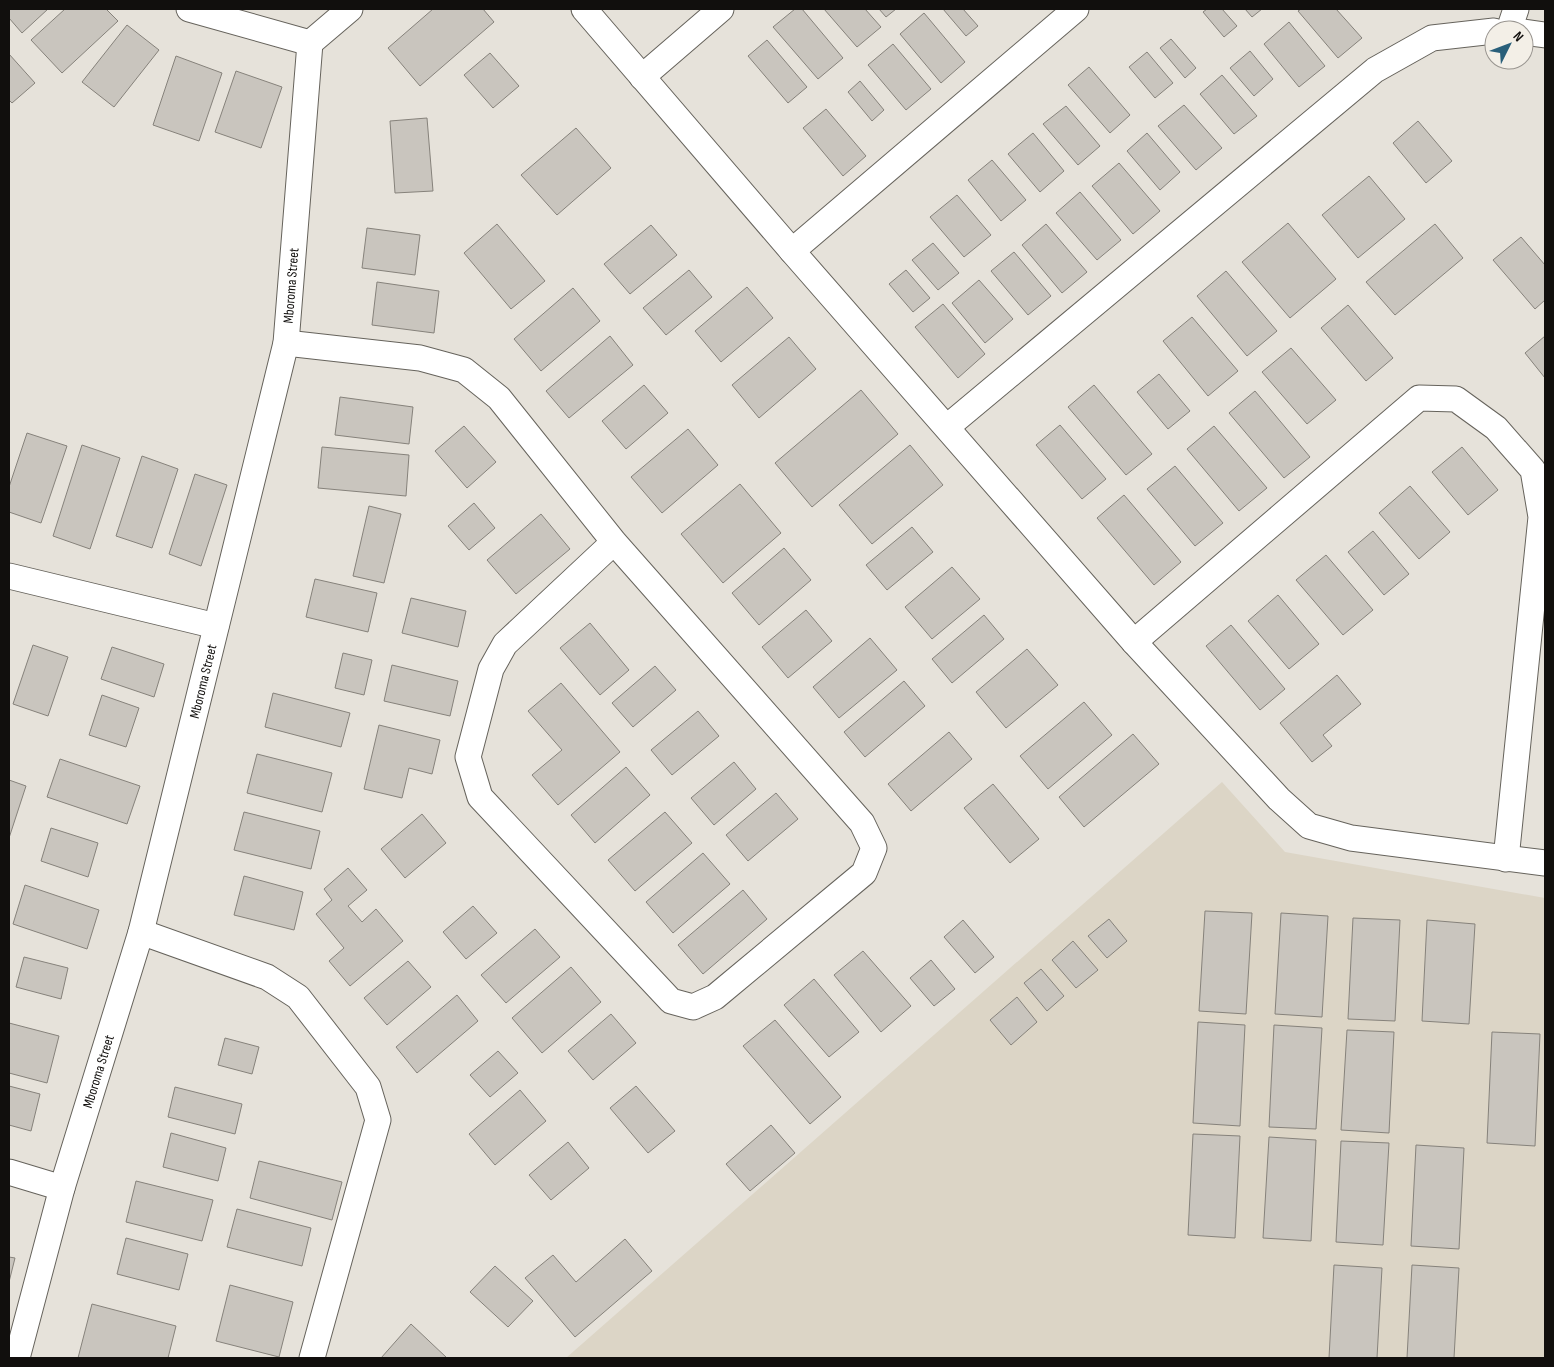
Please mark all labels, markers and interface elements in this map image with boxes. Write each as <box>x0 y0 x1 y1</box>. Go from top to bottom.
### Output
north arrow <box>1484 20 1534 70</box>
text: N <box>1509 28 1527 45</box>
street label: Mboroma Street <box>279 247 302 324</box>
street label: Mboroma Street <box>185 642 220 720</box>
street label: Mboroma Street <box>79 1033 117 1110</box>

